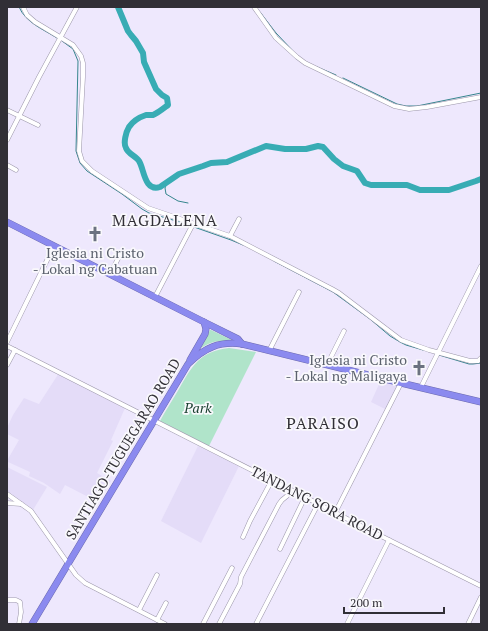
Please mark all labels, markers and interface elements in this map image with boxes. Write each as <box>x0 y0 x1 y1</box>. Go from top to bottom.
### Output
district label: MAGDALENA <box>112 209 218 231</box>
church icon: Iglesia ni Cristo - Lokal ng Cabatuan <box>86 225 104 243</box>
place label: Iglesia ni Cristo - Lokal ng Cabatuan <box>33 243 158 278</box>
place label: Iglesia ni Cristo - Lokal ng Maligaya <box>286 350 407 385</box>
street label: SANTIAGO-TUGUEGARAO ROAD <box>61 355 184 543</box>
church icon: Iglesia ni Cristo - Lokal ng Maligaya <box>410 359 428 377</box>
park label: Park <box>183 398 212 417</box>
district label: PARAISO <box>286 412 360 434</box>
street label: TANDANG SORA ROAD <box>248 461 387 544</box>
scale bar <box>344 589 444 615</box>
text: 200 m <box>350 595 383 610</box>

